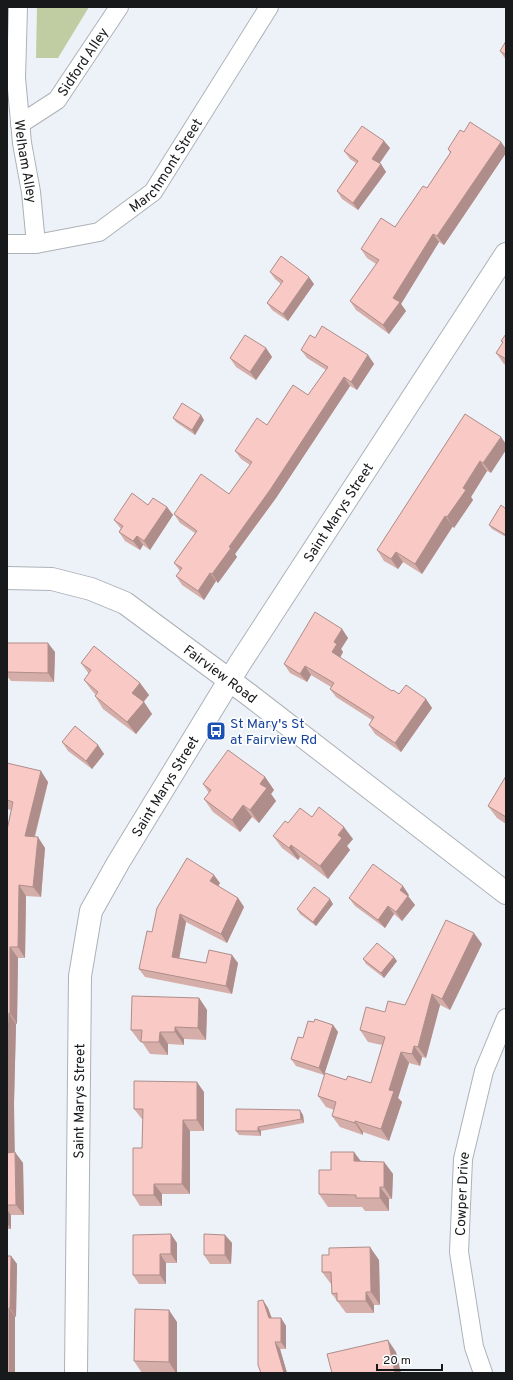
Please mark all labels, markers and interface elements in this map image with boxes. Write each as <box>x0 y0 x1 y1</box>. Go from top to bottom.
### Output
street label: Sidford Alley <box>55 25 113 100</box>
street label: Marchmont Street <box>126 116 207 217</box>
street label: Welham Alley <box>10 119 39 204</box>
street label: Saint Marys Street <box>301 460 378 566</box>
street label: Fairview Road <box>180 642 260 708</box>
place label: St Mary's St at Fairview Rd <box>230 716 317 749</box>
bus stop icon: St Mary's St at Fairview Rd <box>205 720 227 742</box>
street label: Saint Marys Street <box>129 733 203 841</box>
street label: Saint Marys Street <box>71 1043 89 1159</box>
street label: Cowper Drive <box>453 1150 474 1236</box>
scale bar <box>377 1346 442 1372</box>
text: 20 m <box>383 1353 411 1369</box>

